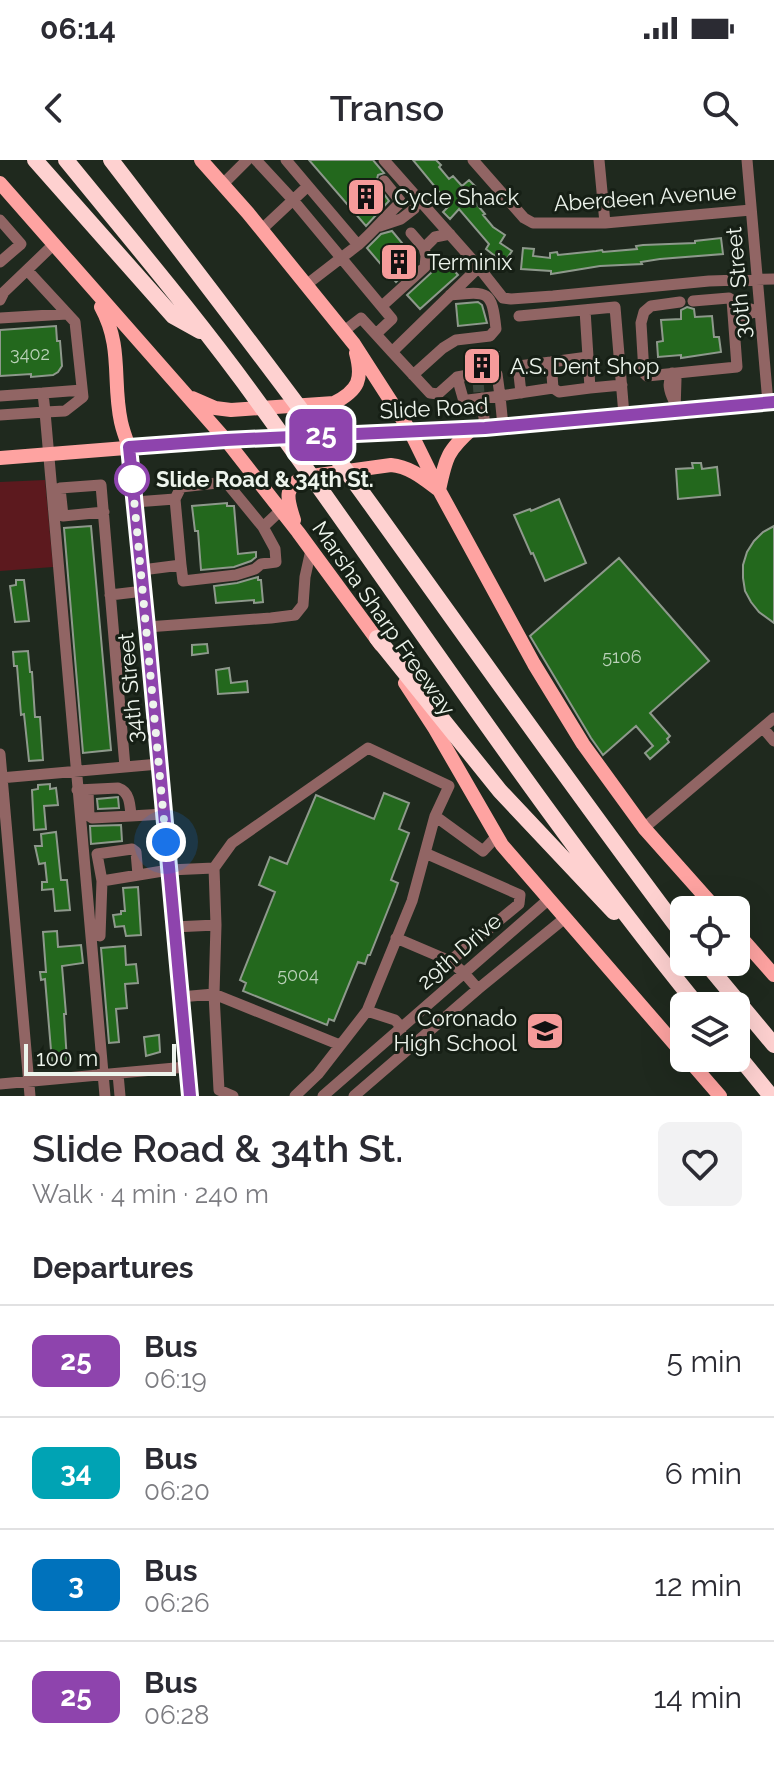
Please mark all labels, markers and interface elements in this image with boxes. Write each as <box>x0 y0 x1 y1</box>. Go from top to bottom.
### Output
text: 06:14 <box>40 11 116 46</box>
icon: back <box>32 86 76 130</box>
icon: search <box>698 86 742 130</box>
text: Transo <box>330 87 444 129</box>
building icon: Cycle Shack <box>345 176 387 218</box>
street label: Aberdeen Avenue <box>553 178 737 216</box>
place label: Cycle Shack <box>394 184 519 210</box>
street label: 30th Street <box>720 225 756 340</box>
building icon: Terminix <box>378 241 420 283</box>
place label: Terminix <box>427 249 512 275</box>
house number: 3402 <box>10 343 50 364</box>
building icon: A.S. Dent Shop <box>461 345 503 387</box>
place label: A.S. Dent Shop <box>510 353 659 379</box>
street label: Slide Road <box>379 392 489 424</box>
line badge: 25 <box>285 409 357 461</box>
text: 25 <box>305 418 337 451</box>
marker: Slide Road & 34th St. <box>115 462 149 496</box>
place label: Slide Road & 34th St. <box>156 466 374 492</box>
street label: Marsha Sharp Freeway <box>307 516 461 720</box>
street label: 34th Street <box>112 631 148 744</box>
house number: 5106 <box>602 646 642 667</box>
your location <box>146 822 186 862</box>
map controls <box>670 896 750 1072</box>
button: locate <box>670 896 750 976</box>
street label: 29th Drive <box>412 907 506 994</box>
house number: 5004 <box>277 964 319 985</box>
button: layers <box>670 992 750 1072</box>
place label: Coronado High School <box>394 1005 517 1056</box>
school or university icon: Coronado High School <box>524 1010 566 1052</box>
scale bar <box>24 1040 176 1076</box>
text: 100 m <box>36 1045 98 1071</box>
button: heart <box>658 1122 742 1206</box>
text: Slide Road & 34th St. <box>32 1126 403 1171</box>
text: Walk · 4 min · 240 m <box>32 1179 269 1209</box>
text: Departures <box>32 1250 194 1285</box>
text: Bus <box>144 1329 198 1364</box>
text: 25 <box>60 1344 92 1377</box>
text: 5 min <box>666 1344 742 1379</box>
text: 06:19 <box>144 1364 207 1394</box>
text: Bus <box>144 1441 198 1476</box>
text: 34 <box>60 1456 92 1489</box>
text: 6 min <box>665 1456 742 1491</box>
text: 06:20 <box>144 1476 210 1506</box>
text: Bus <box>144 1553 198 1588</box>
text: 3 <box>68 1568 84 1601</box>
text: 12 min <box>654 1568 742 1603</box>
text: 06:26 <box>144 1588 210 1618</box>
text: Bus <box>144 1665 198 1700</box>
text: 25 <box>60 1680 92 1713</box>
text: 14 min <box>654 1680 742 1715</box>
text: 06:28 <box>144 1700 209 1730</box>

